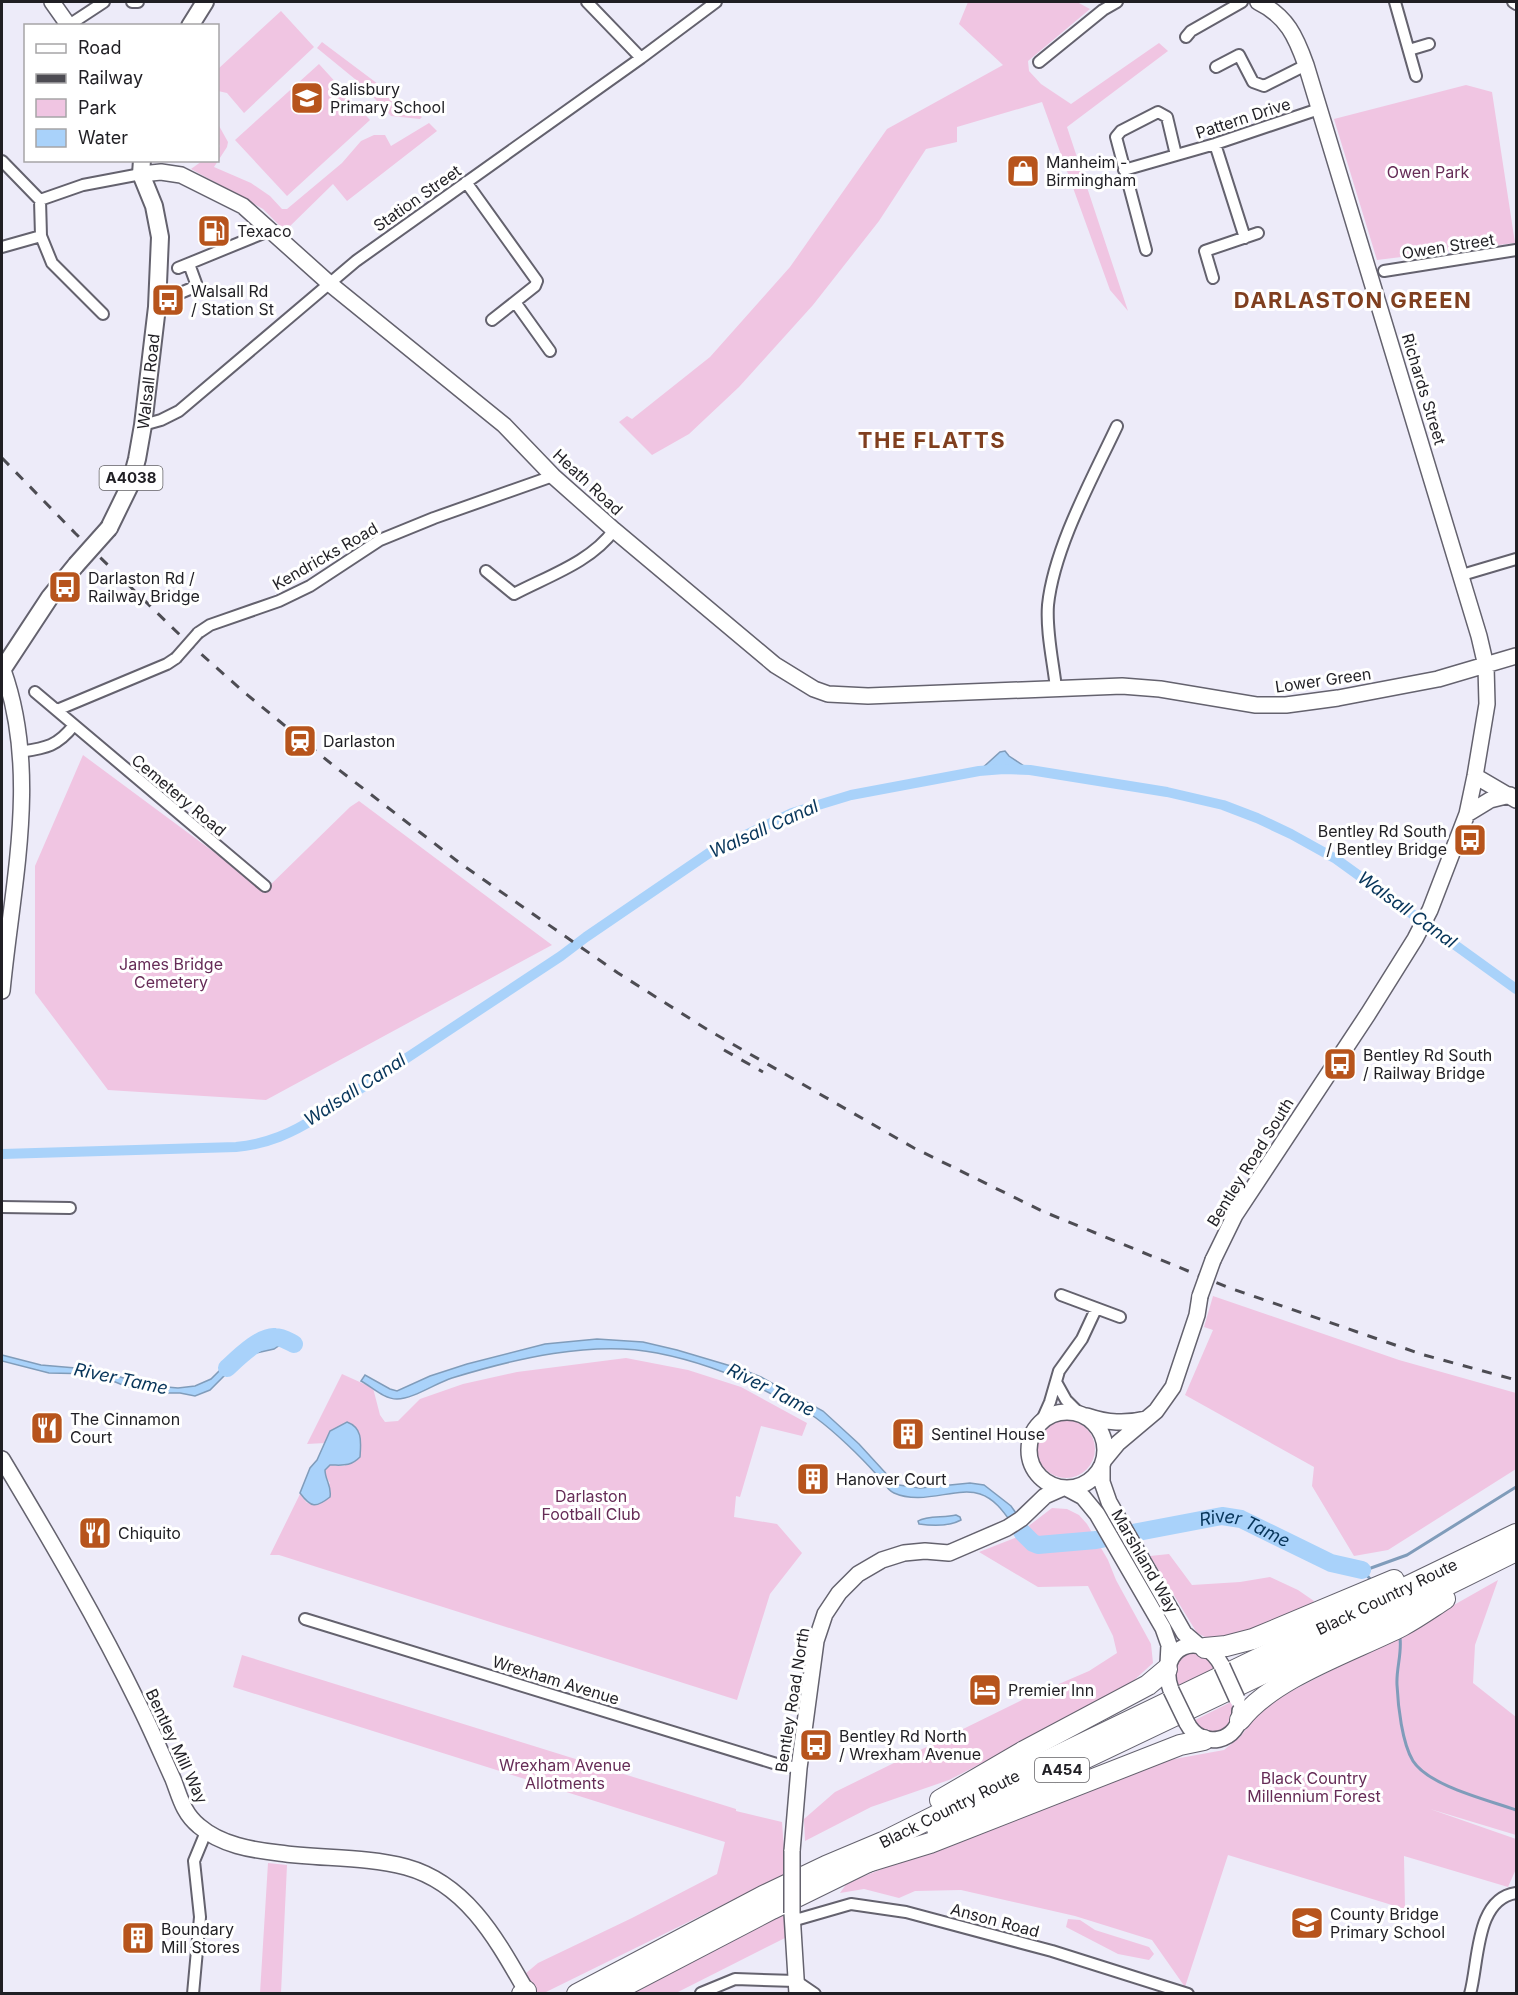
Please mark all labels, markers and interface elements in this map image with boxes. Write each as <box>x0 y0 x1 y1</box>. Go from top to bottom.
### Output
legend <box>24 24 219 162</box>
text: Road <box>78 37 121 58</box>
text: Railway <box>78 67 143 88</box>
place label: Salisbury Primary School <box>330 79 445 117</box>
school or university icon: Salisbury Primary School <box>289 80 325 116</box>
street label: Pattern Drive <box>1193 93 1293 143</box>
text: Park <box>78 97 117 118</box>
text: Water <box>78 127 128 148</box>
place label: Manheim - Birmingham <box>1046 152 1136 190</box>
shop icon: Manheim - Birmingham <box>1005 153 1041 189</box>
street label: Station Street <box>369 160 465 236</box>
park label: Owen Park <box>1387 162 1470 182</box>
fuel station icon: Texaco <box>196 213 232 249</box>
place label: Texaco <box>237 221 292 241</box>
street label: Owen Street <box>1400 229 1496 263</box>
place label: Walsall Rd / Station St <box>191 281 274 319</box>
bus stop icon: Walsall Rd / Station St <box>150 282 186 318</box>
district label: DARLASTON GREEN <box>1234 287 1472 313</box>
street label: Richards Street <box>1398 331 1450 447</box>
street label: Walsall Road <box>133 333 164 430</box>
district label: THE FLATTS <box>858 427 1006 453</box>
street label: Heath Road <box>549 445 627 519</box>
road number: A4038 <box>100 466 162 490</box>
street label: Kendricks Road <box>269 518 381 594</box>
place label: Darlaston Rd / Railway Bridge <box>88 568 200 606</box>
bus stop icon: Darlaston Rd / Railway Bridge <box>47 569 83 605</box>
street label: Lower Green <box>1274 663 1372 697</box>
station icon: Darlaston <box>282 723 318 759</box>
place label: Darlaston <box>323 731 395 751</box>
street label: Cemetery Road <box>128 750 230 840</box>
water label: Walsall Canal <box>706 795 822 862</box>
place label: Bentley Rd South / Bentley Bridge <box>1318 821 1447 859</box>
bus stop icon: Bentley Rd South / Bentley Bridge <box>1452 822 1488 858</box>
water label: Walsall Canal <box>1354 867 1461 953</box>
park label: James Bridge Cemetery <box>119 954 223 992</box>
place label: Bentley Rd South / Railway Bridge <box>1363 1045 1492 1083</box>
bus stop icon: Bentley Rd South / Railway Bridge <box>1322 1046 1358 1082</box>
water label: Walsall Canal <box>300 1049 410 1130</box>
street label: Bentley Road South <box>1202 1094 1298 1230</box>
water label: River Tame <box>72 1358 170 1399</box>
water label: River Tame <box>724 1359 818 1421</box>
place label: The Cinnamon Court <box>70 1409 180 1447</box>
restaurant icon: The Cinnamon Court <box>29 1410 65 1446</box>
building icon: Sentinel House <box>890 1416 926 1452</box>
place label: Sentinel House <box>931 1424 1045 1444</box>
building icon: Hanover Court <box>795 1461 831 1497</box>
place label: Hanover Court <box>836 1469 946 1489</box>
park label: Darlaston Football Club <box>541 1486 641 1524</box>
water label: River Tame <box>1197 1504 1293 1551</box>
street label: Marshland Way <box>1107 1505 1183 1617</box>
restaurant icon: Chiquito <box>77 1515 113 1551</box>
place label: Chiquito <box>118 1523 181 1543</box>
street label: Black Country Route <box>1313 1554 1460 1639</box>
street label: Bentley Road North <box>771 1626 813 1774</box>
street label: Wrexham Avenue <box>490 1651 622 1709</box>
hotel icon: Premier Inn <box>967 1672 1003 1708</box>
place label: Premier Inn <box>1008 1680 1094 1700</box>
street label: Bentley Mill Way <box>142 1686 212 1806</box>
place label: Bentley Rd North / Wrexham Avenue <box>839 1726 981 1764</box>
bus stop icon: Bentley Rd North / Wrexham Avenue <box>798 1727 834 1763</box>
park label: Wrexham Avenue Allotments <box>499 1755 631 1793</box>
road number: A454 <box>1035 1758 1089 1782</box>
street label: Black Country Route <box>876 1765 1023 1852</box>
park label: Black Country Millennium Forest <box>1247 1768 1381 1806</box>
street label: Anson Road <box>948 1899 1042 1941</box>
place label: County Bridge Primary School <box>1330 1904 1445 1942</box>
school or university icon: County Bridge Primary School <box>1289 1905 1325 1941</box>
place label: Boundary Mill Stores <box>161 1919 240 1957</box>
building icon: Boundary Mill Stores <box>120 1920 156 1956</box>

